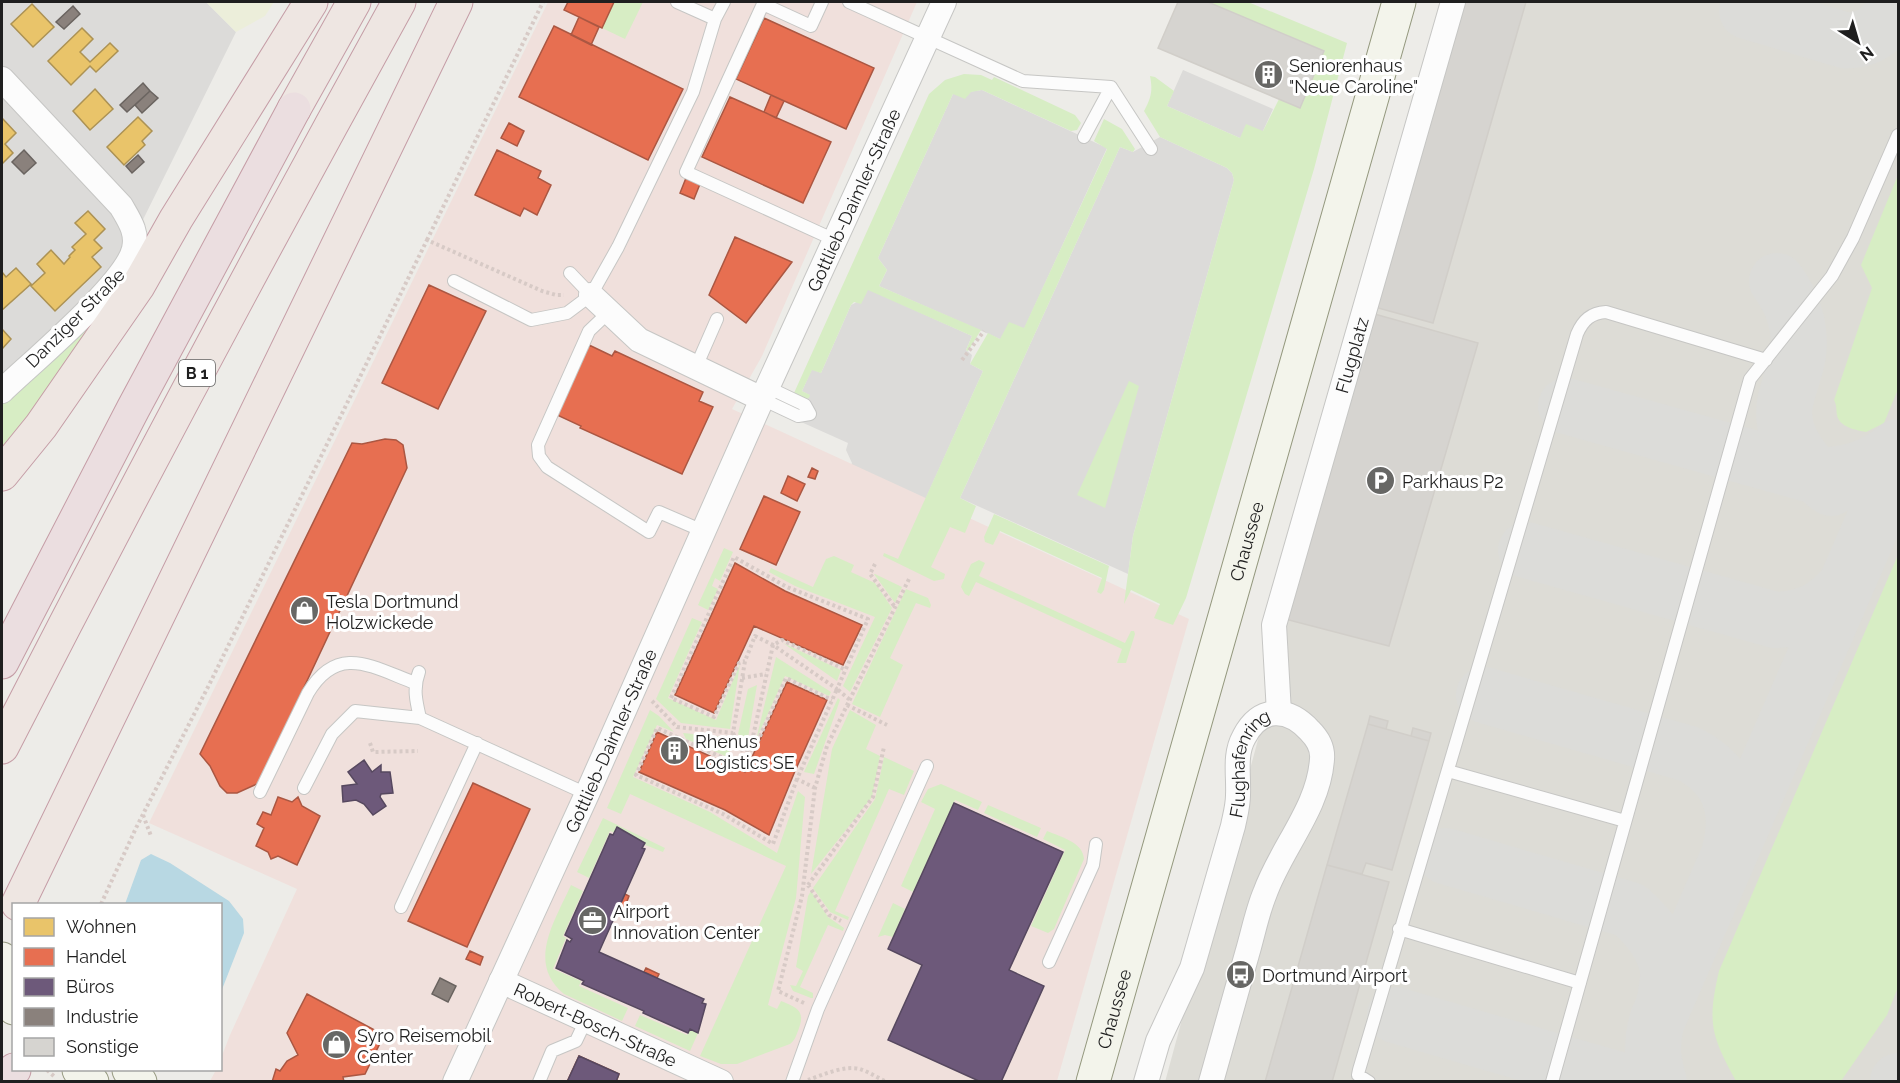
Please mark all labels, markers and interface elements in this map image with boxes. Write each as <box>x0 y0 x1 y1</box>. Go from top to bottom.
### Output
north arrow <box>1828 12 1888 72</box>
text: N <box>1856 42 1877 65</box>
place label: Seniorenhaus "Neue Caroline" <box>1289 55 1418 97</box>
building icon: Seniorenhaus "Neue Caroline" <box>1252 59 1284 91</box>
street label: Gottlieb-Daimler-Straße <box>802 105 905 295</box>
street label: Danziger Straße <box>21 264 129 372</box>
street label: Flugplatz <box>1331 315 1372 395</box>
road number: B 1 <box>179 360 215 386</box>
parking icon: Parkhaus P2 <box>1365 465 1397 497</box>
place label: Parkhaus P2 <box>1402 471 1504 492</box>
street label: Chaussee <box>1225 499 1268 584</box>
place label: Tesla Dortmund Holzwickede <box>326 591 458 633</box>
shop icon: Tesla Dortmund Holzwickede <box>289 595 321 627</box>
street label: Gottlieb-Daimler-Straße <box>560 645 661 836</box>
street label: Flughafenring <box>1225 704 1273 819</box>
place label: Rhenus Logistics SE <box>695 731 795 773</box>
building icon: Rhenus Logistics SE <box>658 735 690 767</box>
place label: Airport Innovation Center <box>613 901 760 943</box>
legend <box>12 903 222 1071</box>
office icon: Airport Innovation Center <box>576 905 608 937</box>
text: Wohnen <box>66 916 136 937</box>
text: Handel <box>66 946 126 967</box>
bus stop icon: Dortmund Airport <box>1225 959 1257 991</box>
place label: Dortmund Airport <box>1262 965 1407 986</box>
street label: Chaussee <box>1092 966 1135 1051</box>
text: Büros <box>66 976 114 997</box>
street label: Robert-Bosch-Straße <box>511 978 681 1071</box>
text: Industrie <box>66 1006 139 1027</box>
place label: Syro Reisemobil Center <box>357 1025 491 1067</box>
shop icon: Syro Reisemobil Center <box>320 1029 352 1061</box>
text: Sonstige <box>66 1036 139 1057</box>

